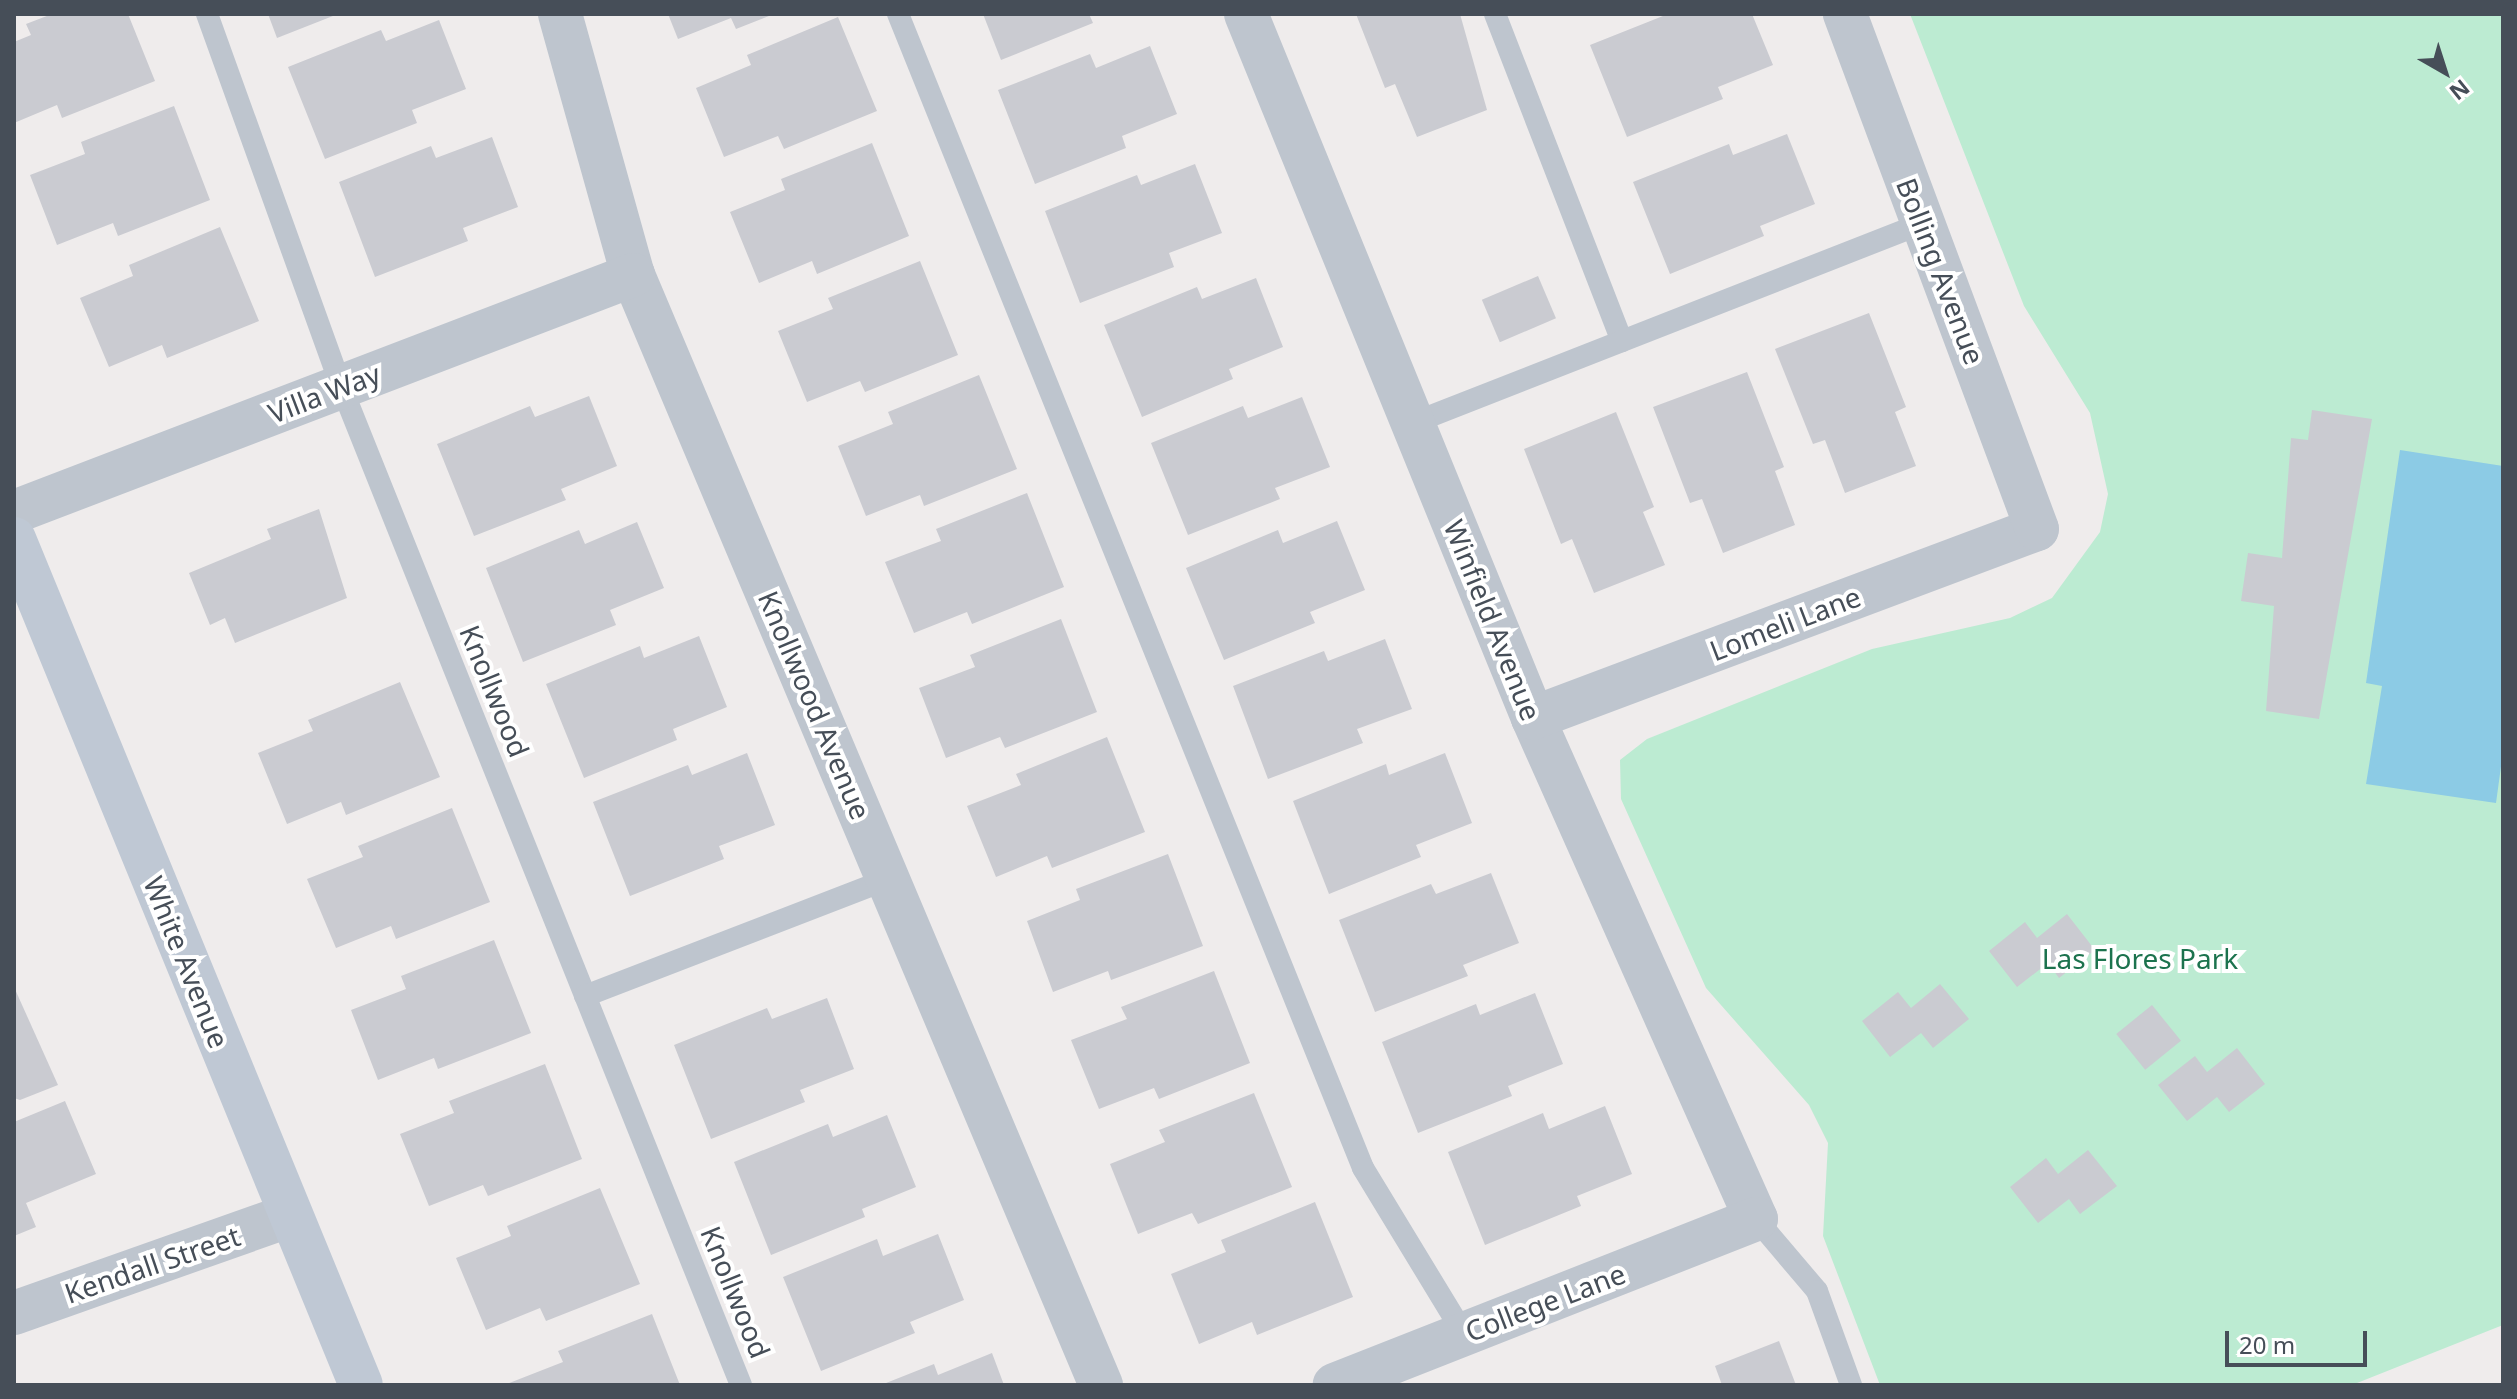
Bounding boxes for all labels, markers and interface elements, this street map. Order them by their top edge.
north arrow [2405,32,2485,112]
text: N [2444,73,2477,108]
street label: Bolling Avenue [1890,173,1992,369]
street label: Villa Way [263,356,385,430]
street label: Winfield Avenue [1437,515,1549,725]
street label: Lomeli Lane [1705,579,1865,667]
street label: Knollwood Avenue [752,586,878,824]
street label: Knollwood [453,620,537,762]
street label: White Avenue [137,871,237,1053]
park label: Las Flores Park [2042,941,2238,975]
street label: Kendall Street [60,1218,244,1310]
street label: Knollwood [694,1221,778,1363]
street label: College Lane [1460,1256,1630,1348]
scale bar [2229,1315,2371,1365]
text: 20 m [2239,1328,2295,1361]

